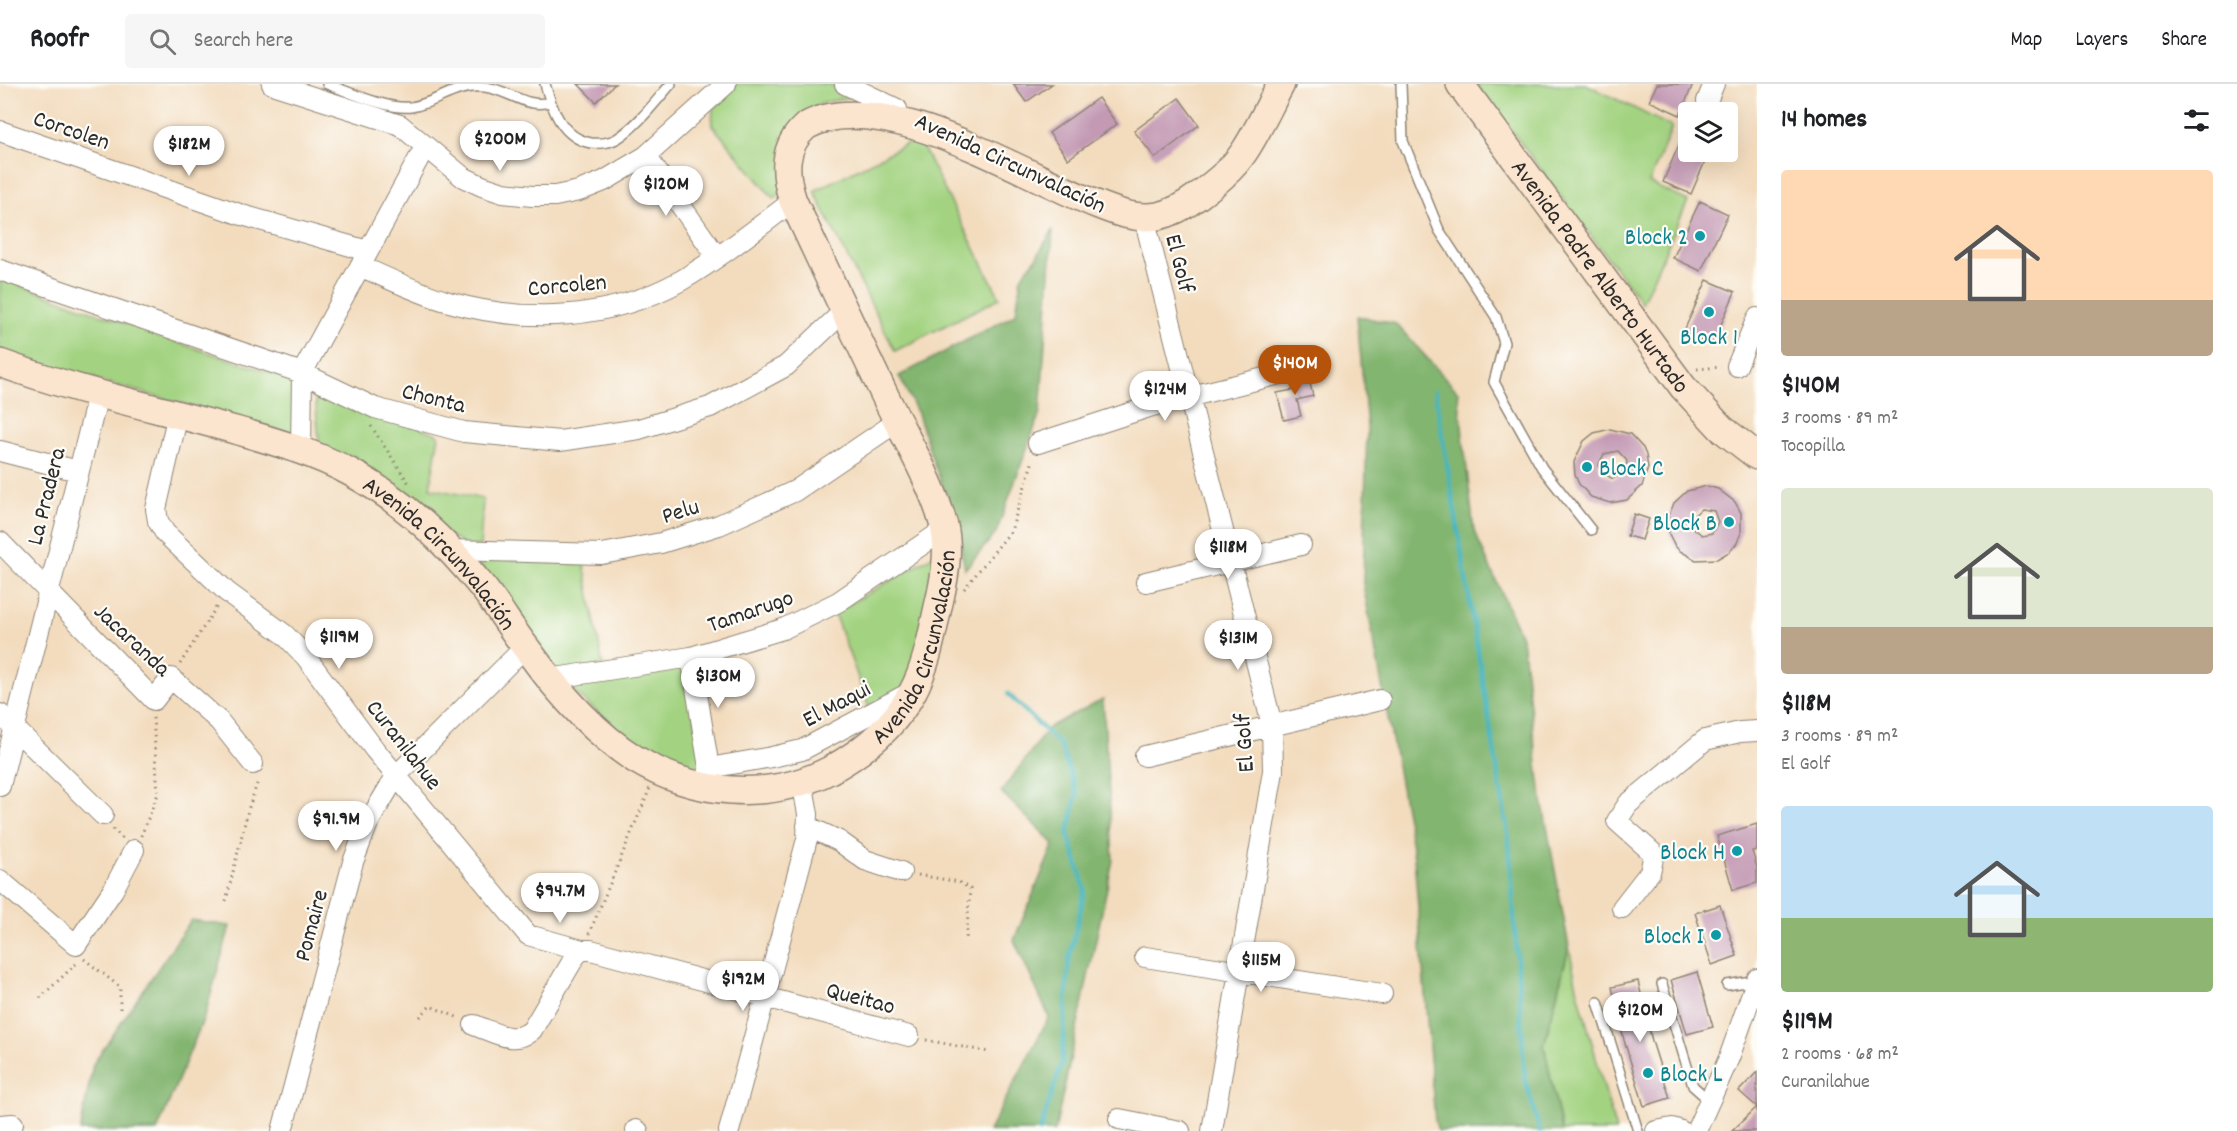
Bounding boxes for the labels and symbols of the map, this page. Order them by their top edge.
street label: Corcolen [28,103,114,161]
street label: Avenida Circunvalación [909,105,1111,224]
pin: $200M [458,121,542,172]
pin: $182M [147,126,231,177]
street label: Avenida Padre Alberto Hurtado [1501,153,1696,402]
pin: $120M [624,166,708,217]
place label: Block 2 [1625,222,1688,256]
marker: Block 2 [1693,229,1707,243]
street label: El Golf [1154,231,1202,297]
street label: Corcolen [526,267,608,307]
marker: Block 1 [1702,305,1716,319]
place label: Block 1 [1680,322,1738,356]
pin: $140M [1253,345,1337,396]
pin: $124M [1123,371,1207,422]
street label: Chonta [398,376,470,424]
street label: La Pradera [19,444,77,549]
place label: Block C [1599,453,1664,487]
marker: Block C [1580,460,1594,474]
street label: Avenida Circunvalación [355,469,523,638]
street label: Pelu [658,491,704,535]
place label: Block B [1653,508,1717,542]
marker: Block B [1722,515,1736,529]
pin: $118M [1186,529,1270,580]
street label: Avenida Circunvalación [865,549,967,754]
street label: Tamarugo [703,582,799,643]
street label: Jacaranda [85,596,178,686]
pin: $119M [297,619,381,670]
pin: $131M [1196,620,1280,671]
pin: $130M [676,658,760,709]
street label: El Maqui [797,674,878,738]
street label: Curanilahue [356,693,449,798]
street label: El Golf [1227,712,1265,773]
pin: $91.9M [287,801,385,852]
place label: Block H [1660,837,1725,871]
marker: Block H [1730,844,1744,858]
pin: $94.7M [511,873,609,924]
street label: Pomaire [287,886,339,966]
place label: Block I [1644,921,1705,955]
marker: Block I [1709,928,1723,942]
pin: $115M [1219,942,1303,993]
pin: $192M [701,961,785,1012]
street label: Queitao [822,974,898,1025]
pin: $120M [1598,992,1682,1043]
place label: Block L [1660,1059,1723,1093]
marker: Block L [1641,1066,1655,1080]

